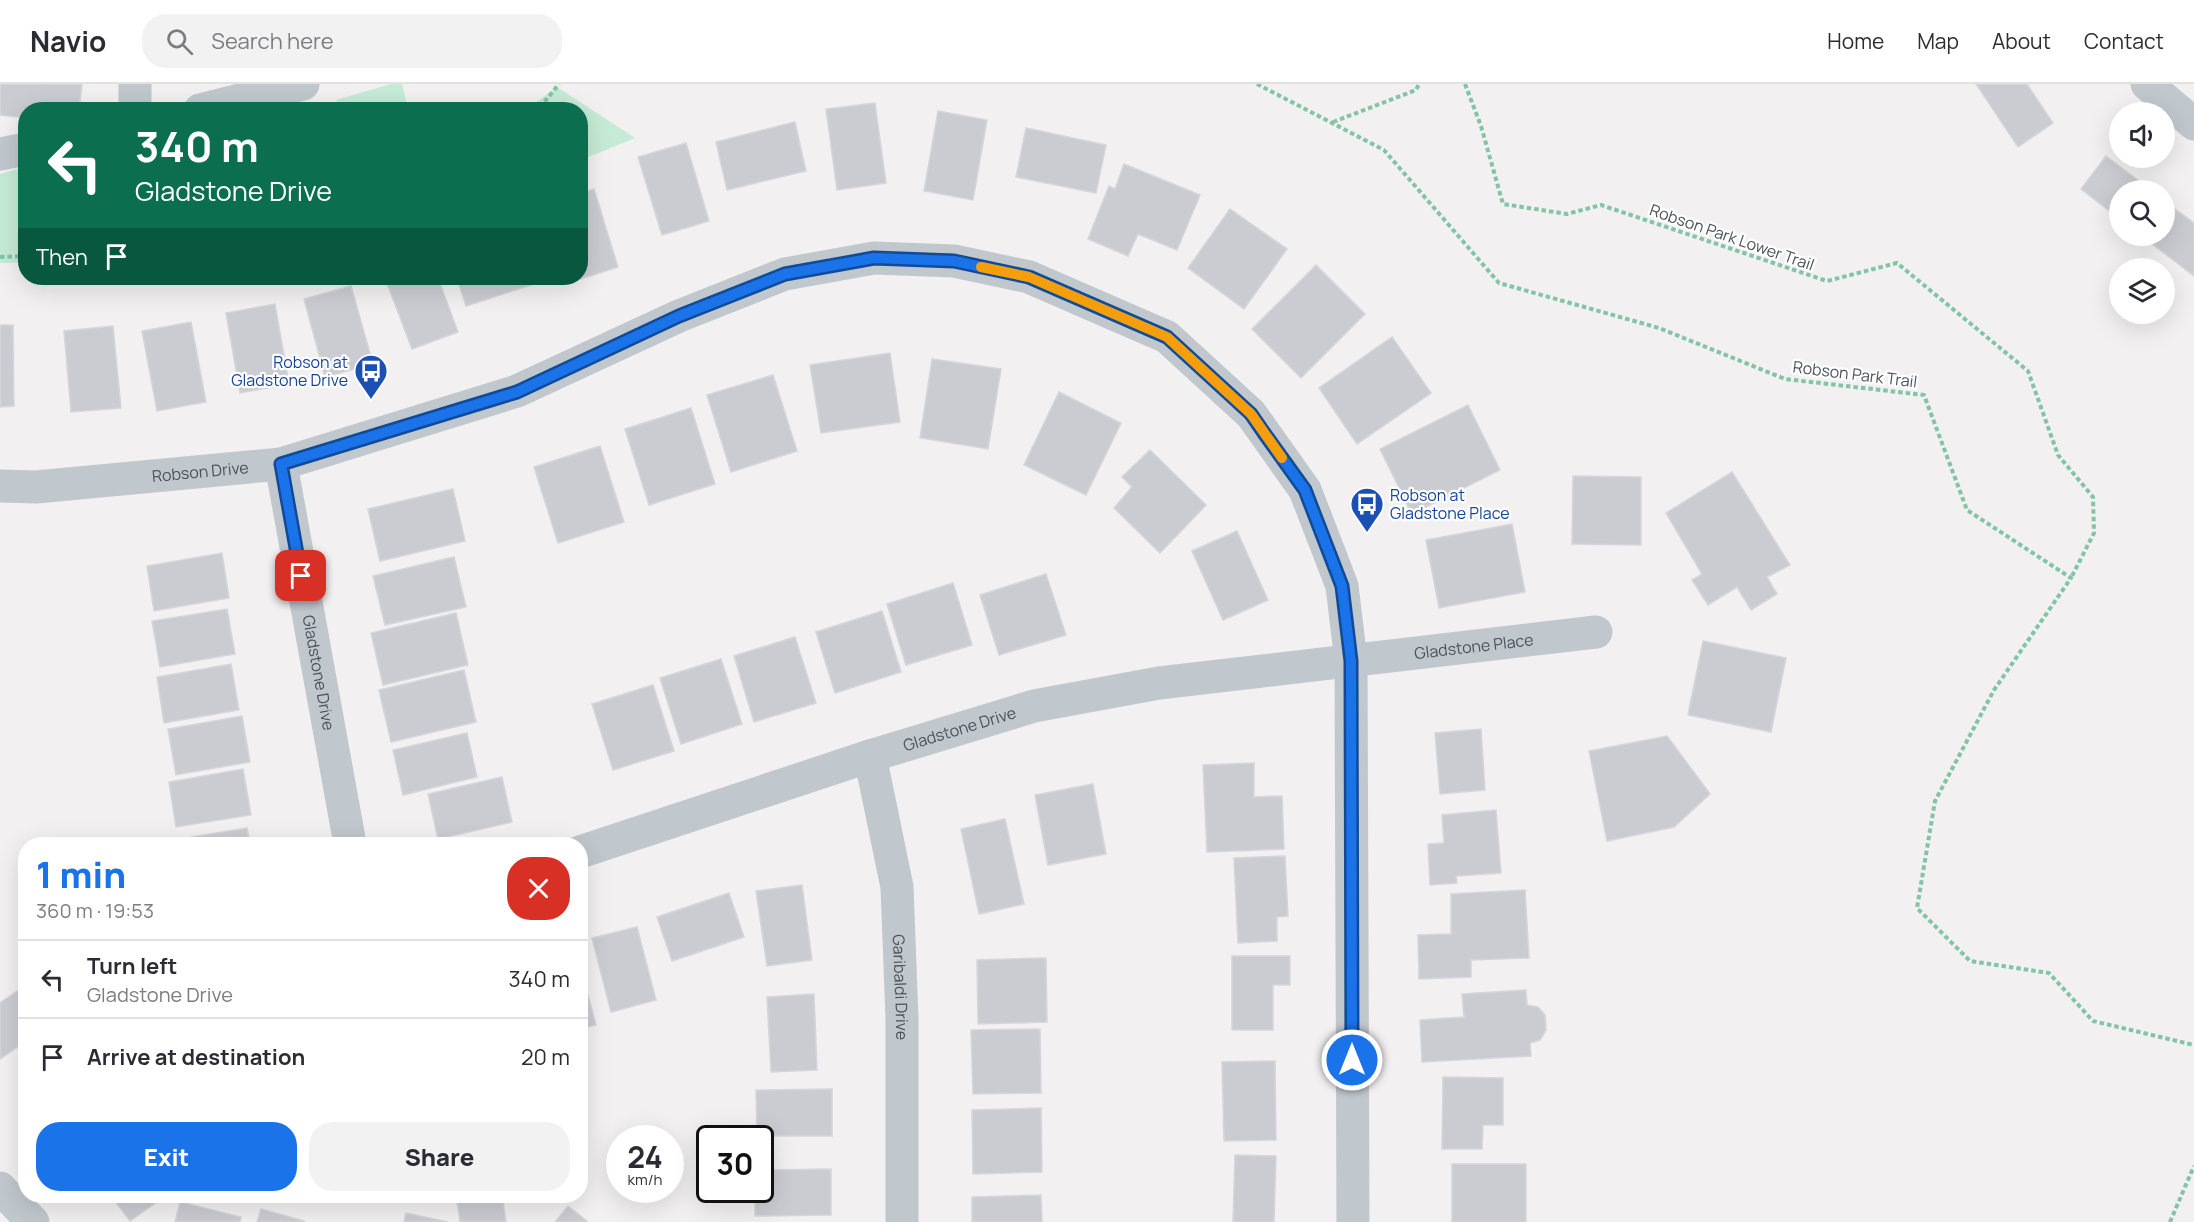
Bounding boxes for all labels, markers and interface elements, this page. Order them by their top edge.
search box [142,14,562,68]
text: Navio [30,22,106,60]
icon: search [163,25,196,58]
text: Search here [211,26,334,56]
text: Home [1827,27,1884,55]
text: Map [1917,27,1959,55]
text: About [1992,27,2051,55]
text: Contact [2084,27,2164,55]
map controls [2109,102,2175,324]
button: sound [2109,102,2175,168]
text: 340 m [135,117,259,175]
icon: left [36,126,114,204]
text: Gladstone Drive [135,172,332,209]
button: search [2109,180,2175,246]
street label: Robson Park Lower Trail [1647,198,1817,276]
icon: arrive [100,240,133,273]
text: Then [36,242,88,272]
button: layers [2109,258,2175,324]
place label: Robson at Gladstone Drive [231,351,348,391]
bus stop icon: Robson at Gladstone Drive [353,353,389,400]
street label: Robson Park Trail [1792,355,1918,393]
street label: Robson Drive [151,456,250,487]
place label: Robson at Gladstone Place [1390,484,1510,524]
bus stop icon: Robson at Gladstone Place [1349,486,1385,533]
pin [275,550,326,601]
icon: arrive [284,559,317,592]
street label: Gladstone Drive [298,613,340,732]
street label: Gladstone Place [1413,628,1535,664]
street label: Gladstone Drive [900,701,1019,756]
text: 1 min [36,850,126,899]
button: close [507,857,570,920]
text: 360 m · 19:53 [36,897,154,924]
street label: Garibaldi Drive [888,934,913,1040]
text: Turn left [87,951,177,981]
icon: left [36,963,69,996]
text: 340 m [508,964,570,994]
text: Gladstone Drive [87,981,233,1008]
position arrow [1320,1028,1384,1092]
icon: arrive [36,1041,69,1074]
text: Arrive at destination [87,1042,305,1072]
text: 20 m [521,1042,570,1072]
button: Exit [36,1122,297,1191]
button: Share [309,1122,570,1191]
speed limit sign: 30 [696,1125,774,1203]
text: 24 [627,1136,663,1177]
text: km/h [628,1169,662,1190]

